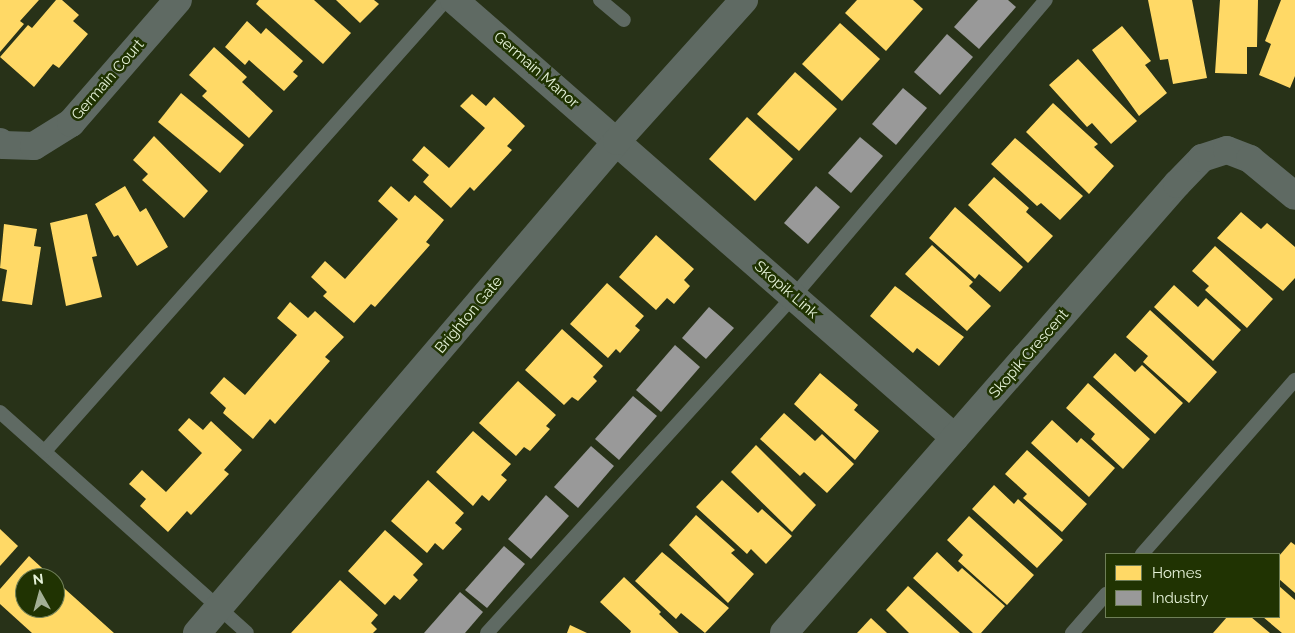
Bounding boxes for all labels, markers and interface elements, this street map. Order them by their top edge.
street label: Germain Manor [490,28,582,112]
street label: Germain Court [68,36,148,124]
street label: Skopik Link [750,257,822,323]
street label: Brighton Gate [431,273,507,357]
street label: Skopik Crescent [986,306,1072,402]
legend [1105,553,1280,618]
text: Homes [1152,564,1202,582]
north arrow [15,568,65,618]
text: N [32,571,45,588]
text: Industry [1152,589,1208,607]

